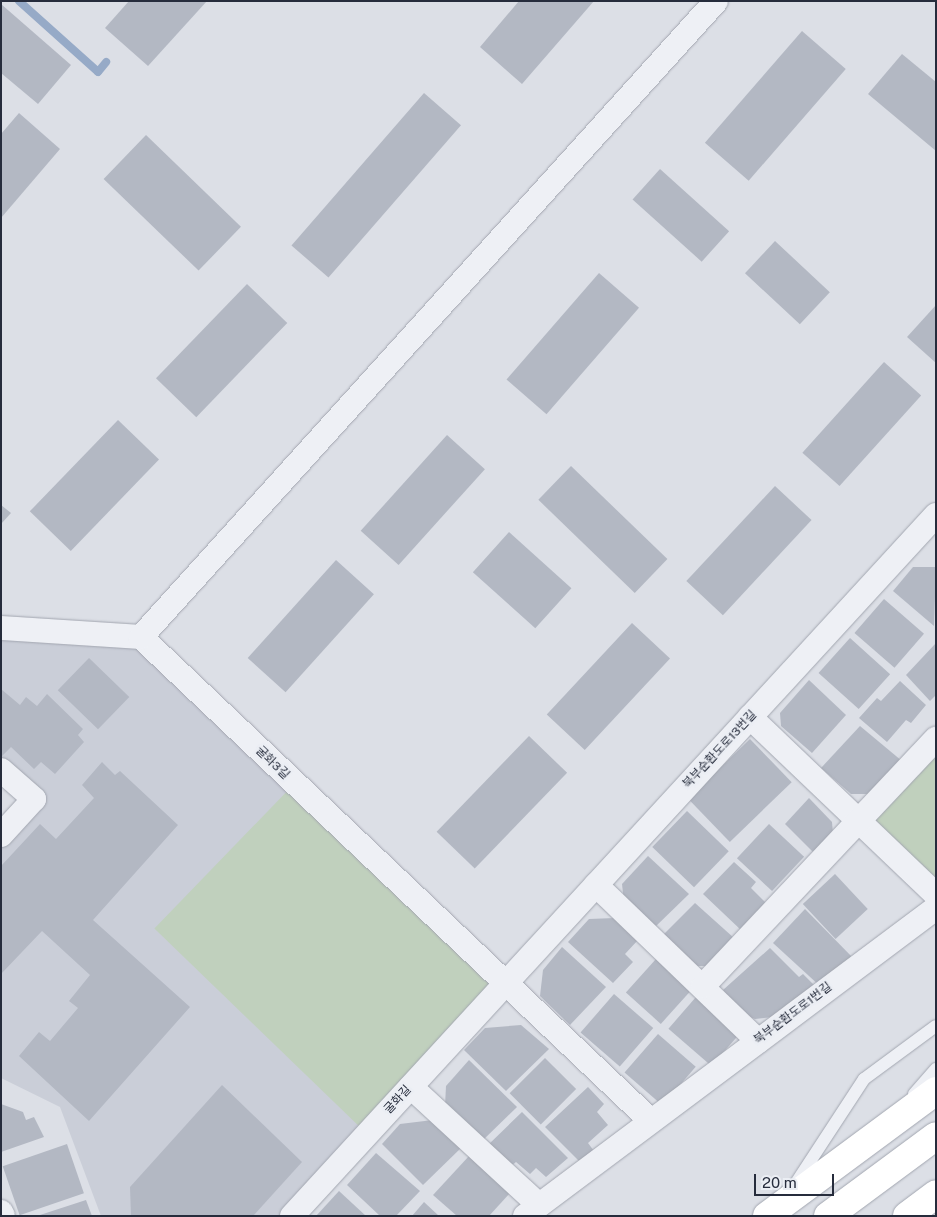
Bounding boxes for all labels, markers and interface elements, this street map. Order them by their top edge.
street label: 북부순환도로13번길 [680,708,760,792]
street label: 굴화3길 [252,744,292,782]
street label: 북부순환도로1번길 [751,980,835,1048]
street label: 굴화길 [381,1083,415,1117]
scale bar [757,1164,837,1196]
text: 20 m [762,1174,797,1191]

